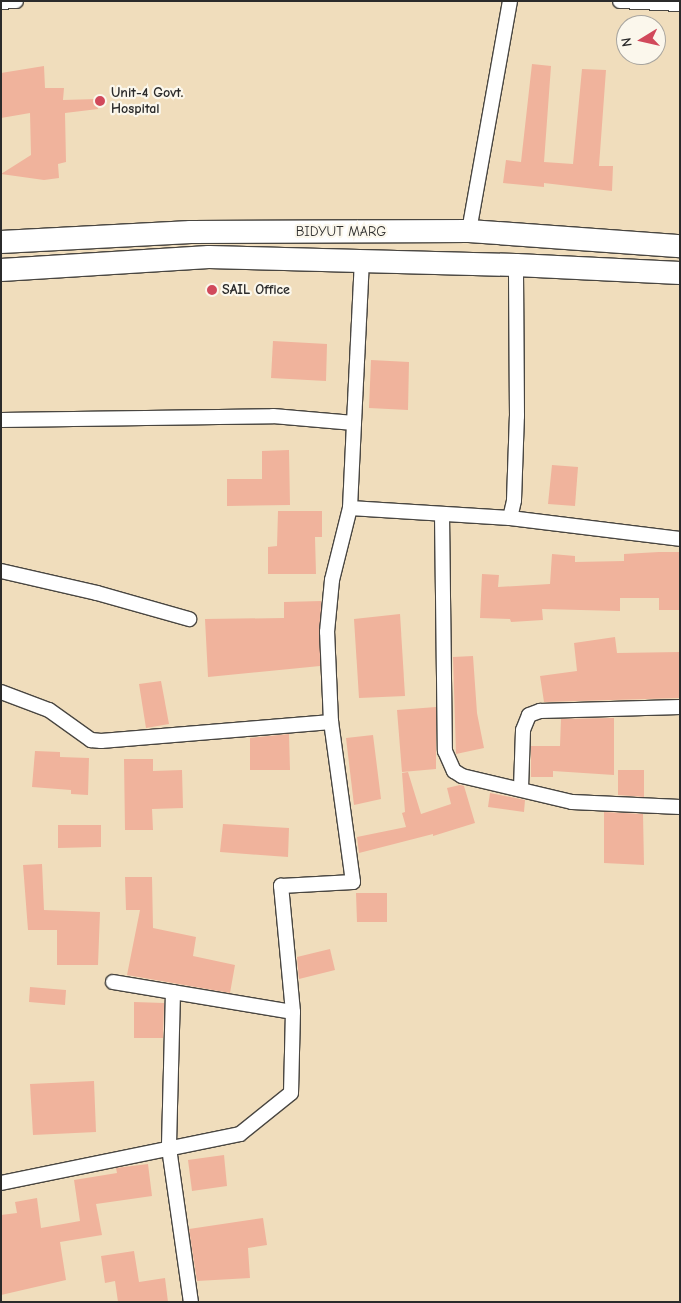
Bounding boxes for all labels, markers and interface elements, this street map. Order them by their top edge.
north arrow [616,15,666,65]
text: N [618,36,636,48]
place label: Unit-4 Govt. Hospital [111,85,183,118]
marker: Unit-4 Govt. Hospital [93,94,107,108]
street label: BIDYUT MARG [296,224,386,240]
place label: SAIL Office [222,282,290,298]
marker: SAIL Office [206,284,218,296]

